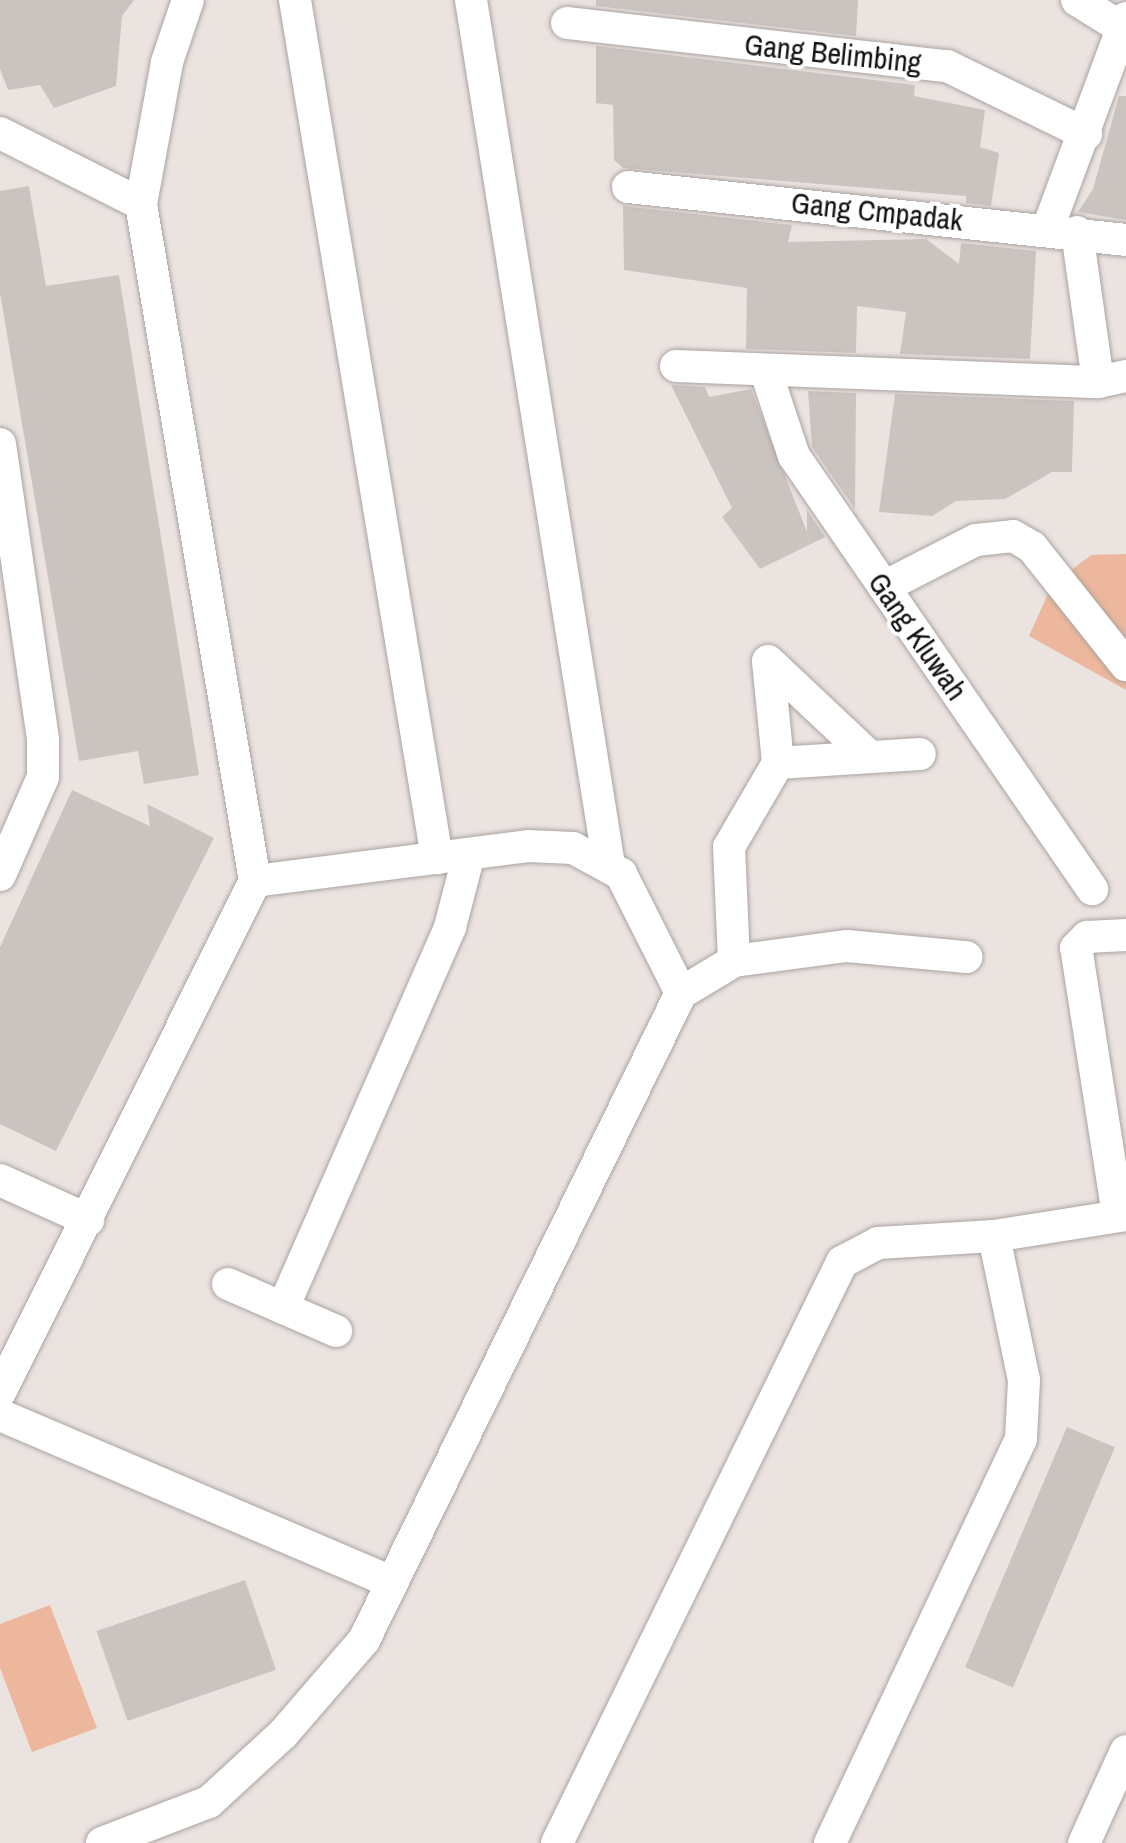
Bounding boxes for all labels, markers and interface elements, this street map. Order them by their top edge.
street label: Gang Belimbing [743,26,923,80]
street label: Gang Cmpadak [789,184,965,238]
street label: Gang Kluwah [861,565,975,707]

